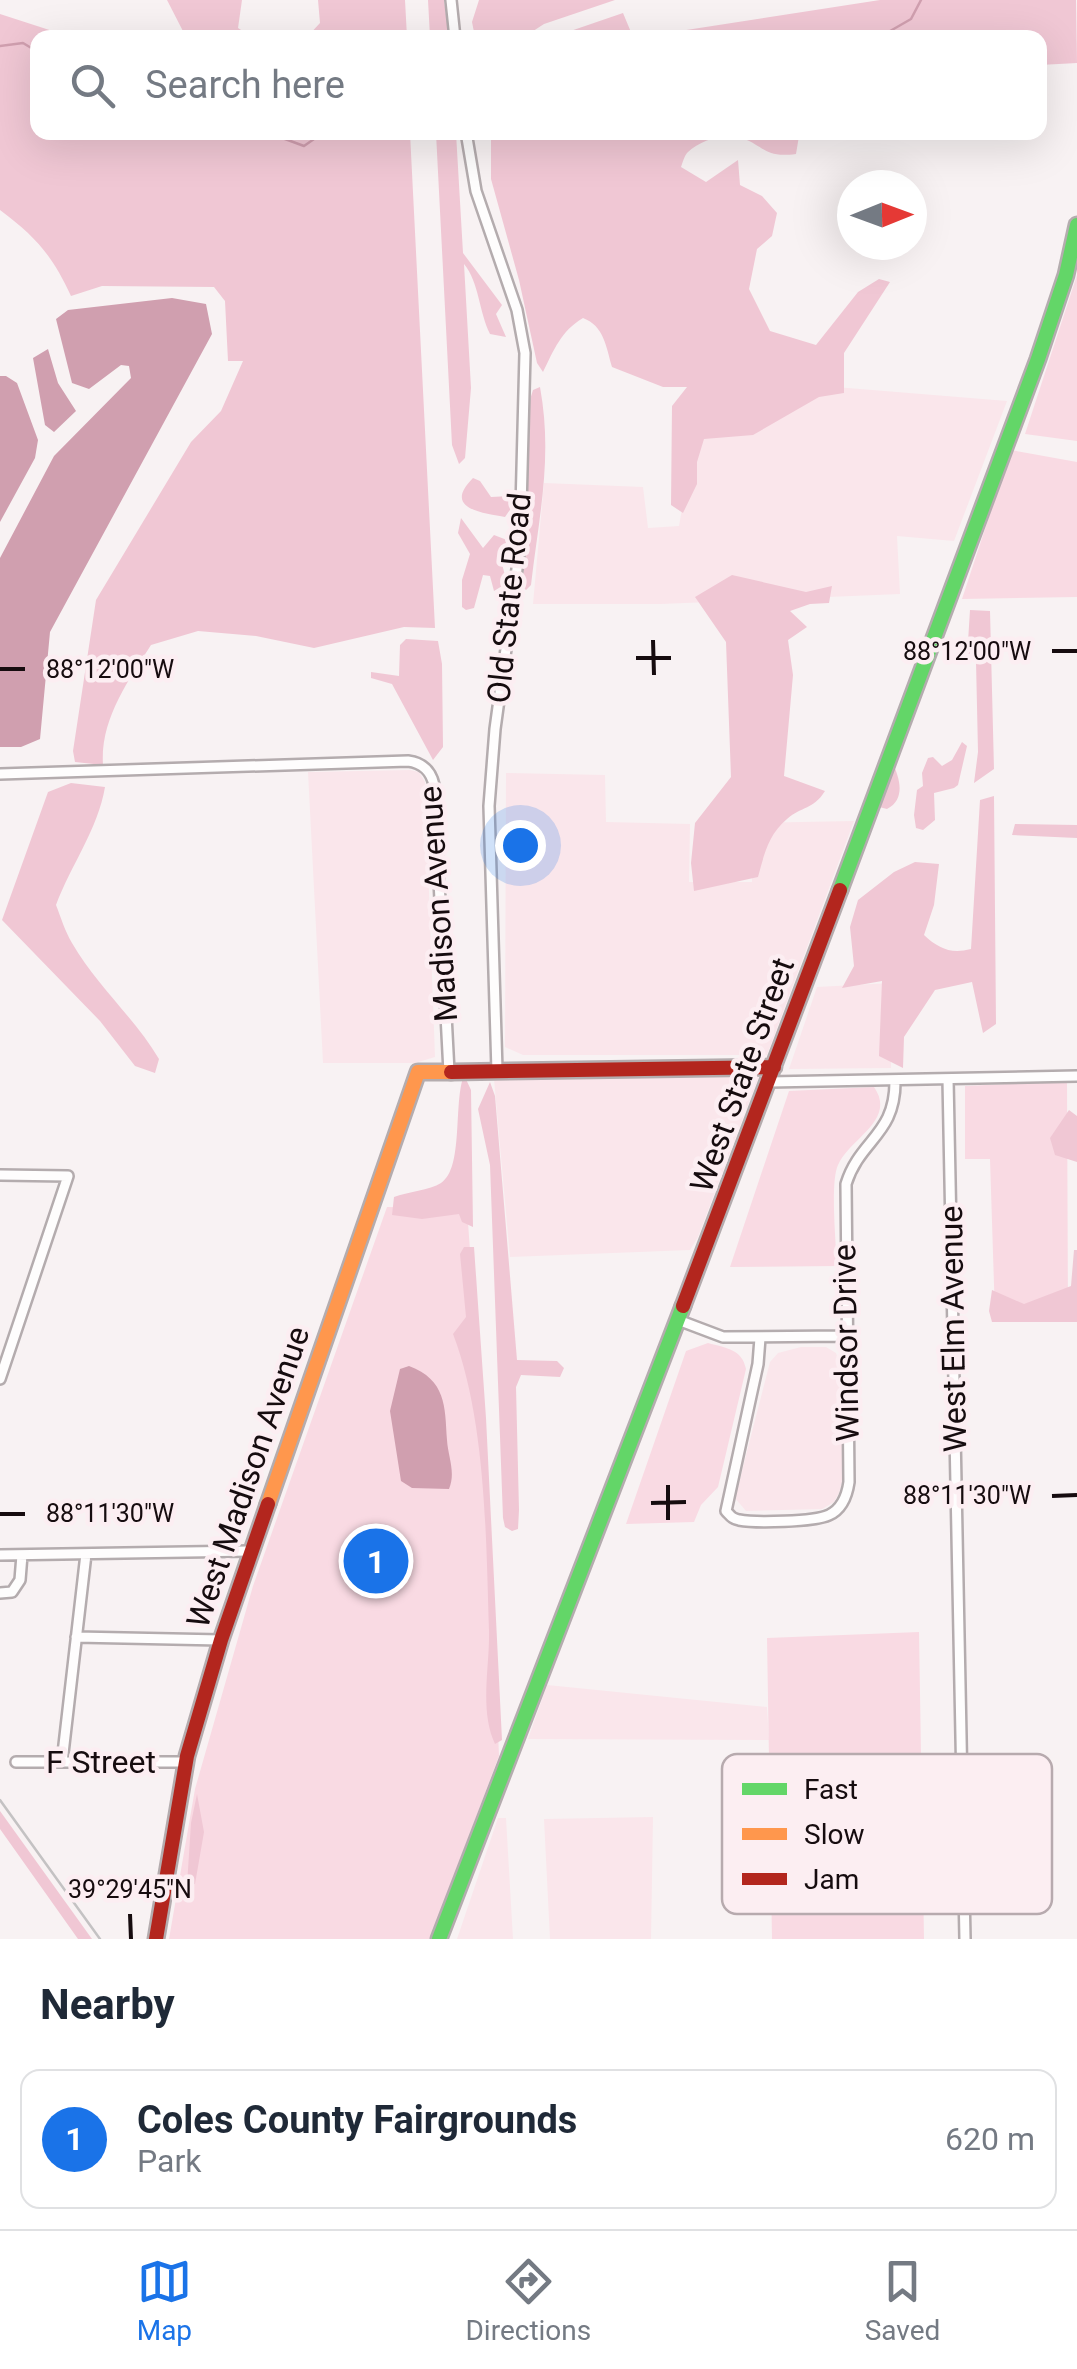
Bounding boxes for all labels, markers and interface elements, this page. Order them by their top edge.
search box [30,30,1047,140]
icon: search [65,58,120,113]
text: Search here [145,63,345,107]
north arrow [837,170,927,260]
street label: Old State Road [479,491,539,705]
text: 88°12'00"W [903,637,1031,666]
text: 88°12'00"W [46,655,174,684]
street label: Madison Avenue [411,785,465,1023]
your location [495,820,546,871]
street label: West State Street [682,953,802,1197]
street label: West Elm Avenue [932,1205,974,1453]
street label: Windsor Drive [825,1244,867,1442]
street label: West Madison Avenue [179,1321,317,1633]
text: 88°11'30"W [903,1481,1031,1510]
text: 88°11'30"W [46,1499,174,1528]
pin: 1 [344,1524,408,1598]
street label: F Street [46,1743,156,1781]
legend [722,1754,1052,1914]
text: Fast [804,1773,858,1806]
text: Slow [804,1818,864,1851]
text: Jam [804,1863,859,1896]
text: 39°29'45"N [68,1875,192,1904]
text: Nearby [40,1980,175,2029]
text: Coles County Fairgrounds [137,2098,577,2142]
text: 1 [65,2120,84,2158]
text: 620 m [945,2120,1035,2158]
text: Park [137,2142,201,2180]
tab: Map [137,2254,192,2347]
tab: Directions [465,2254,591,2347]
tab: Saved [865,2254,940,2347]

